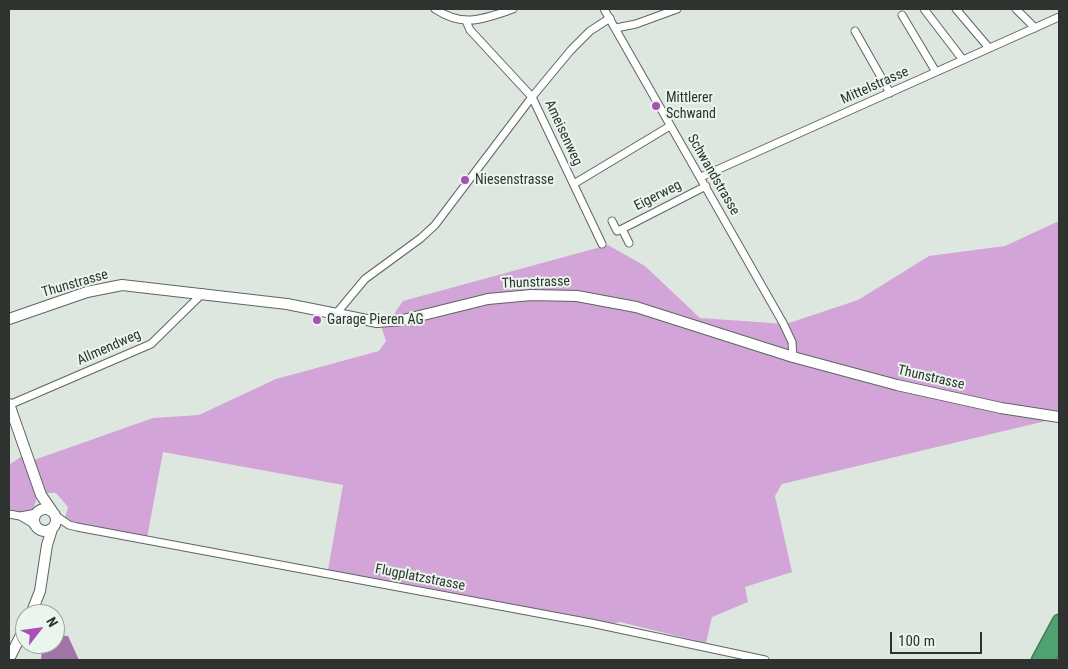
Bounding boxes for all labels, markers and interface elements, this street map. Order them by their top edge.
street label: Mittelstrasse [839,64,911,108]
place label: Mittlerer Schwand [666,90,716,122]
street label: Ameisenweg [540,97,586,169]
marker: Mittlerer Schwand [650,100,662,112]
street label: Schwandstrasse [683,132,743,218]
place label: Niesenstrasse [475,172,554,188]
marker: Niesenstrasse [459,174,471,186]
street label: Eigerweg [632,177,684,215]
street label: Thunstrasse [40,267,110,301]
street label: Thunstrasse [502,273,570,293]
place label: Garage Pieren AG [327,312,424,328]
marker: Garage Pieren AG [311,314,323,326]
street label: Allmendweg [75,327,143,369]
street label: Thunstrasse [896,362,966,394]
street label: Flugplatzstrasse [374,561,466,595]
north arrow [15,604,65,654]
text: N [43,614,61,630]
scale bar [893,622,986,654]
text: 100 m [898,632,935,650]

